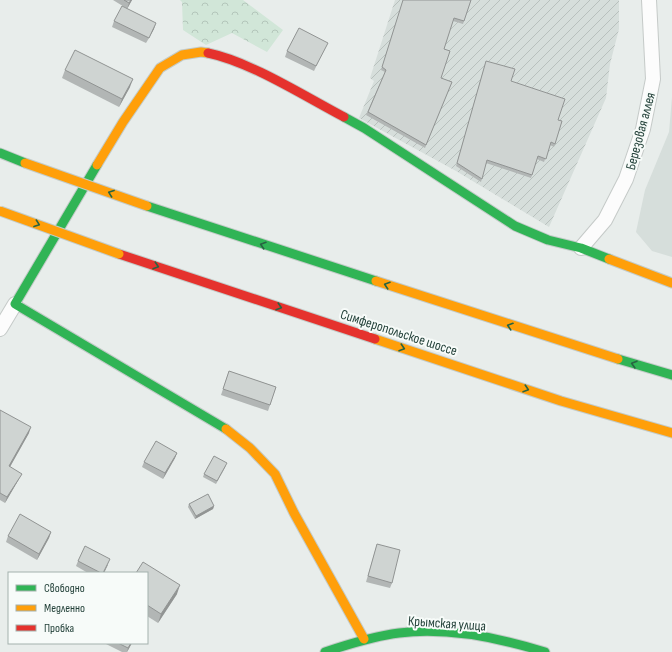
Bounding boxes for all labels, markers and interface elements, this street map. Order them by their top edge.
street label: Березовая аллея [622,90,659,172]
one-way arrow [107,190,114,198]
one-way arrow [33,220,40,228]
one-way arrow [260,241,267,249]
one-way arrow [152,261,159,270]
one-way arrow [383,281,390,290]
one-way arrow [275,302,282,311]
street label: Симферопольское шоссе [338,306,459,359]
one-way arrow [507,322,514,331]
one-way arrow [399,343,406,352]
one-way arrow [631,360,638,369]
one-way arrow [522,384,529,393]
legend [8,572,148,644]
text: Свободно [44,581,85,596]
text: Медленно [44,601,85,616]
street label: Крымская улица [407,612,487,635]
text: Пробка [44,621,75,636]

